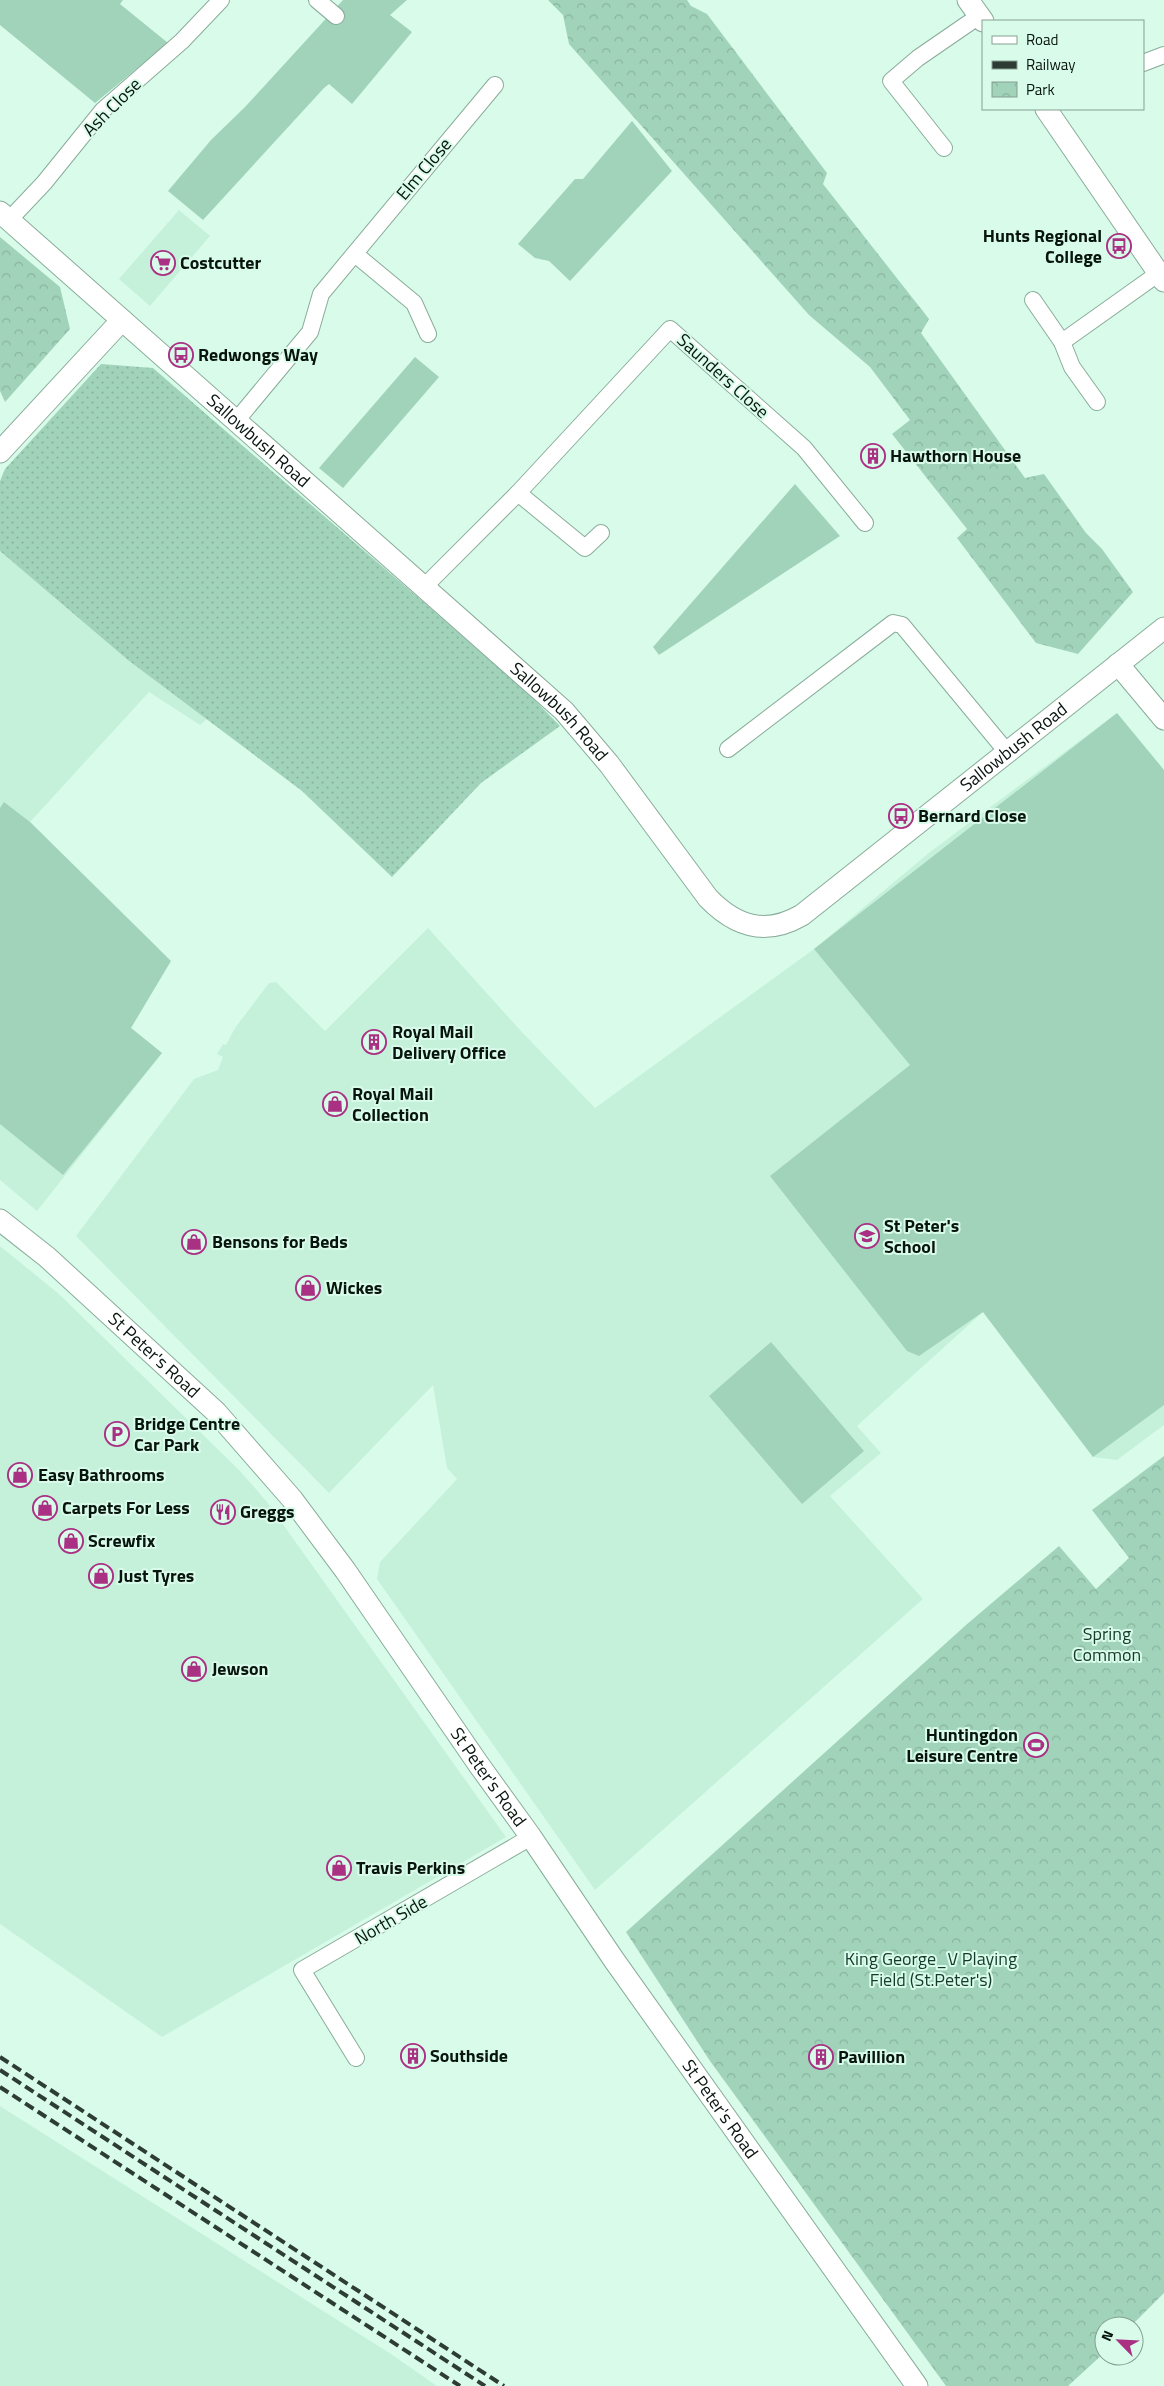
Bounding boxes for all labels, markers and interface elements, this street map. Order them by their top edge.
legend [982,20,1144,110]
text: Road [1026,28,1058,51]
text: Railway [1026,53,1076,76]
street label: Ash Close [76,71,147,142]
text: Park [1026,78,1055,101]
street label: Elm Close [389,132,458,206]
place label: Hunts Regional College [983,222,1102,270]
bus stop icon: Hunts Regional College [1106,233,1132,259]
place label: Costcutter [180,249,262,276]
supermarket icon: Costcutter [150,250,176,276]
street label: Saunders Close [671,327,776,425]
place label: Redwongs Way [198,341,318,368]
bus stop icon: Redwongs Way [168,342,194,368]
street label: Sallowbush Road [201,387,316,494]
place label: Hawthorn House [890,442,1021,469]
building icon: Hawthorn House [860,443,886,469]
street label: Sallowbush Road [504,655,615,767]
street label: Sallowbush Road [954,696,1073,798]
place label: Bernard Close [918,802,1026,829]
bus stop icon: Bernard Close [888,803,914,829]
place label: Royal Mail Delivery Office [392,1018,506,1066]
building icon: Royal Mail Delivery Office [361,1029,387,1055]
place label: Royal Mail Collection [352,1080,433,1128]
shop icon: Royal Mail Collection [322,1091,348,1117]
place label: St Peter's School [884,1212,959,1260]
school or university icon: St Peter's School [854,1223,880,1249]
place label: Bensons for Beds [212,1228,348,1255]
shop icon: Bensons for Beds [181,1229,207,1255]
place label: Wickes [326,1274,382,1301]
shop icon: Wickes [295,1275,321,1301]
street label: St Peter's Road [102,1306,206,1404]
place label: Bridge Centre Car Park [134,1410,240,1458]
parking icon: Bridge Centre Car Park [104,1421,130,1447]
place label: Easy Bathrooms [38,1461,165,1488]
shop icon: Easy Bathrooms [7,1462,33,1488]
place label: Carpets For Less [62,1494,190,1521]
shop icon: Carpets For Less [32,1495,58,1521]
place label: Greggs [240,1498,295,1525]
restaurant icon: Greggs [210,1499,236,1525]
place label: Screwfix [88,1527,156,1554]
shop icon: Screwfix [58,1528,84,1554]
place label: Just Tyres [118,1562,194,1589]
shop icon: Just Tyres [88,1563,114,1589]
park label: Spring Common [1073,1620,1141,1668]
place label: Jewson [212,1655,268,1682]
shop icon: Jewson [181,1656,207,1682]
place label: Huntingdon Leisure Centre [906,1721,1018,1769]
street label: St Peter's Road [444,1722,533,1832]
sports icon: Huntingdon Leisure Centre [1023,1732,1049,1758]
place label: Travis Perkins [356,1854,465,1881]
shop icon: Travis Perkins [326,1855,352,1881]
street label: North Side [349,1888,432,1951]
park label: King George_V Playing Field (St.Peter's) [845,1945,1017,1993]
place label: Southside [430,2042,508,2069]
building icon: Southside [400,2043,426,2069]
place label: Pavillion [838,2043,905,2070]
building icon: Pavillion [808,2044,834,2070]
street label: St Peter's Road [676,2054,765,2164]
north arrow [1094,2316,1144,2366]
text: N [1095,2327,1118,2344]

